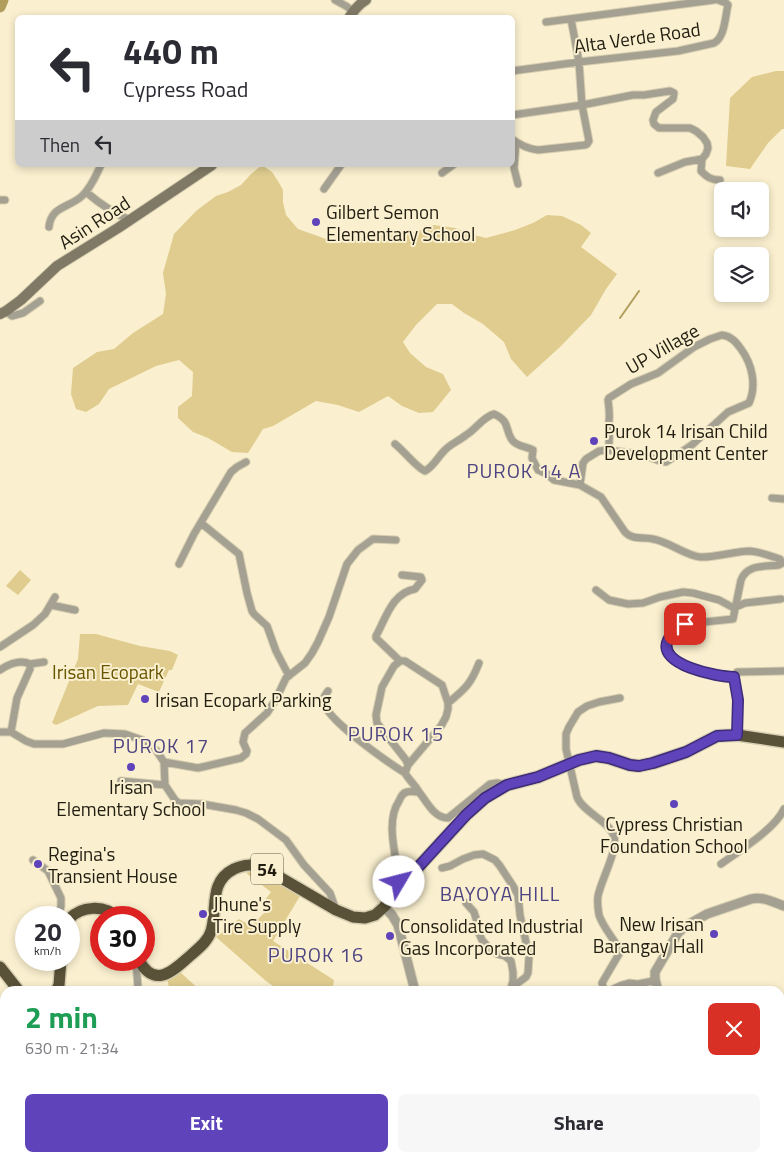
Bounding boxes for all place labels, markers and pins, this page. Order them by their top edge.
place label: Gilbert Semon Elementary School [326,197,475,248]
marker: Gilbert Semon Elementary School [310,216,322,228]
place label: Purok 14 Irisan Child Development Center [604,416,768,467]
marker: Purok 14 Irisan Child Development Center [588,435,600,447]
pin [664,603,706,645]
place label: Irisan Ecopark Parking [155,685,332,714]
marker: Irisan Ecopark Parking [139,693,151,705]
marker: Irisan Elementary School [125,761,137,773]
place label: Irisan Elementary School [56,772,206,823]
marker: Cypress Christian Foundation School [668,798,680,810]
place label: Cypress Christian Foundation School [600,809,748,860]
place label: Regina's Transient House [48,839,178,890]
marker: Regina's Transient House [32,858,44,870]
place label: Jhune's Tire Supply [213,889,301,940]
marker: Jhune's Tire Supply [197,908,209,920]
place label: New Irisan Barangay Hall [593,909,704,960]
place label: Consolidated Industrial Gas Incorporated [400,911,583,962]
marker: New Irisan Barangay Hall [708,928,720,940]
marker: Consolidated Industrial Gas Incorporated [384,930,396,942]

